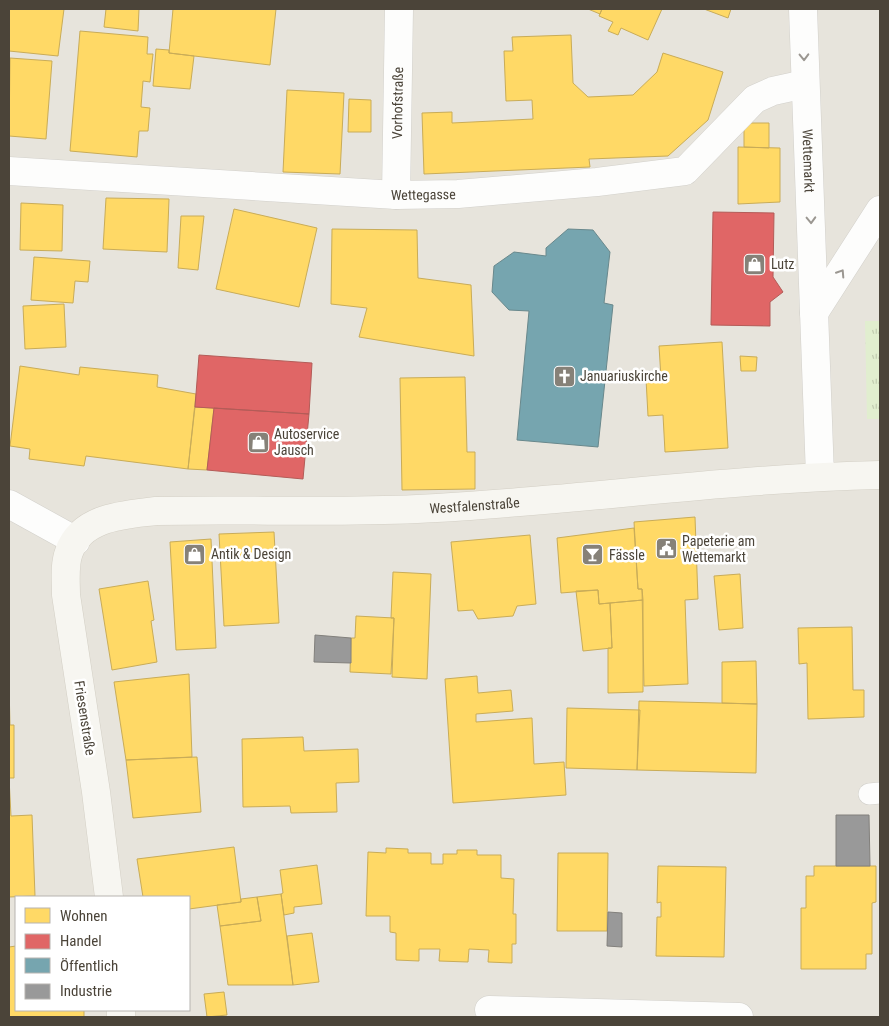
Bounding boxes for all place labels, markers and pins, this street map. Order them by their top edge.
shop icon: Lutz [743,252,767,276]
place label: Lutz [771,256,794,272]
church icon: Januariuskirche [552,364,576,388]
place label: Januariuskirche [580,368,668,384]
place label: Autoservice Jausch [274,426,340,458]
shop icon: Autoservice Jausch [246,430,270,454]
place label: Papeterie am Wettemarkt [682,533,755,565]
public building icon: Papeterie am Wettemarkt [654,537,678,561]
shop icon: Antik & Design [183,542,207,566]
bar icon: Fässle [581,543,605,567]
place label: Antik & Design [211,546,291,562]
place label: Fässle [609,547,645,563]

